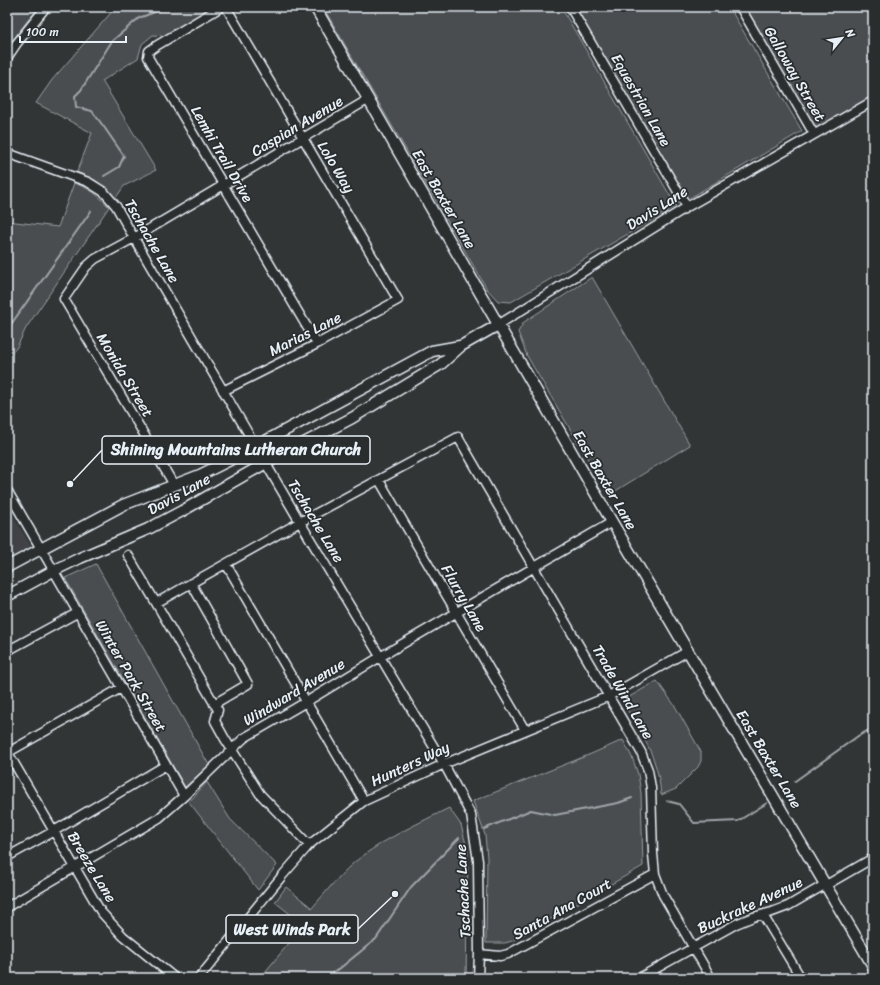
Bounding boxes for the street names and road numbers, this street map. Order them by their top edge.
street label: Galloway Street [757,21,833,127]
street label: Equestrian Lane [604,48,678,152]
street label: Caspian Avenue [246,88,348,164]
street label: Lemhi Trail Drive [184,100,260,208]
street label: Lolo Way [310,136,362,198]
street label: East Baxter Lane [405,144,483,254]
street label: Davis Lane [621,179,693,237]
street label: Tschache Lane [117,194,187,288]
street label: Marias Lane [264,304,346,363]
street label: Monida Street [89,328,161,423]
street label: East Baxter Lane [566,425,644,535]
street label: Davis Lane [143,466,216,522]
street label: Tschache Lane [281,474,352,568]
street label: Flurry Lane [434,559,494,637]
street label: Winter Park Street [88,615,174,738]
street label: Trade Wind Lane [585,639,661,745]
street label: Windward Avenue [238,651,350,733]
street label: East Baxter Lane [729,704,809,814]
street label: Hunters Way [366,734,454,794]
street label: Breeze Lane [60,826,124,908]
street label: Tschache Lane [448,843,478,939]
street label: Buckrake Avenue [693,869,807,941]
street label: Santa Ana Court [508,871,617,947]

